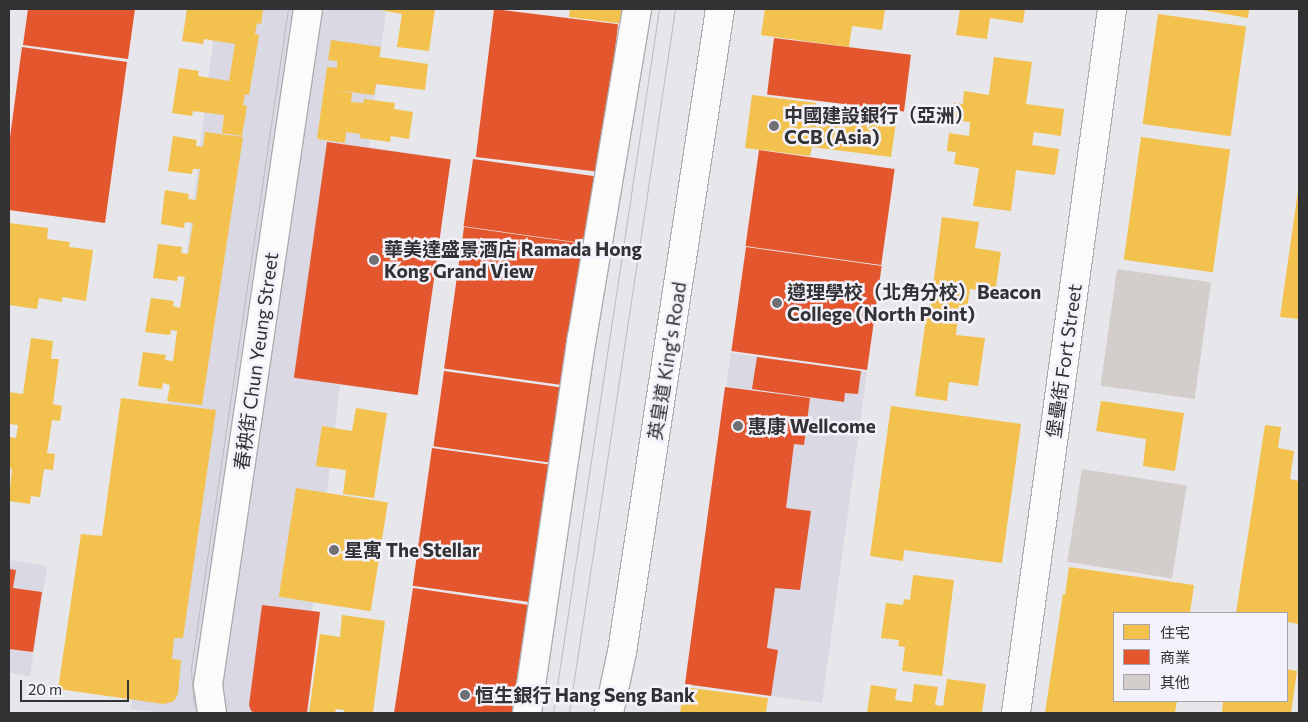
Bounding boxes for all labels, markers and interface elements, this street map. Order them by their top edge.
place label: 中國建設銀行（亞洲） CCB (Asia) [784,104,974,148]
marker: 中國建設銀行（亞洲） CCB (Asia) [768,120,780,132]
place label: 華美達盛景酒店 Ramada Hong Kong Grand View [384,238,642,282]
street label: 春秧街 Chun Yeung Street [229,251,283,471]
marker: 華美達盛景酒店 Ramada Hong Kong Grand View [368,254,380,266]
street label: 英皇道 King's Road [643,280,691,442]
place label: 遵理學校（北角分校）Beacon College (North Point) [787,281,1041,325]
street label: 堡壘街 Fort Street [1042,283,1086,439]
marker: 遵理學校（北角分校）Beacon College (North Point) [771,297,783,309]
place label: 惠康 Wellcome [748,415,876,437]
marker: 惠康 Wellcome [732,420,744,432]
place label: 星寓 The Stellar [344,539,480,561]
marker: 星寓 The Stellar [328,544,340,556]
legend [1113,612,1288,702]
text: 住宅 [1160,623,1190,641]
text: 商業 [1160,648,1190,666]
scale bar [22,670,131,702]
text: 其他 [1160,673,1190,691]
text: 20 m [28,680,62,698]
place label: 恒生銀行 Hang Seng Bank [475,684,695,706]
marker: 恒生銀行 Hang Seng Bank [459,689,471,701]

